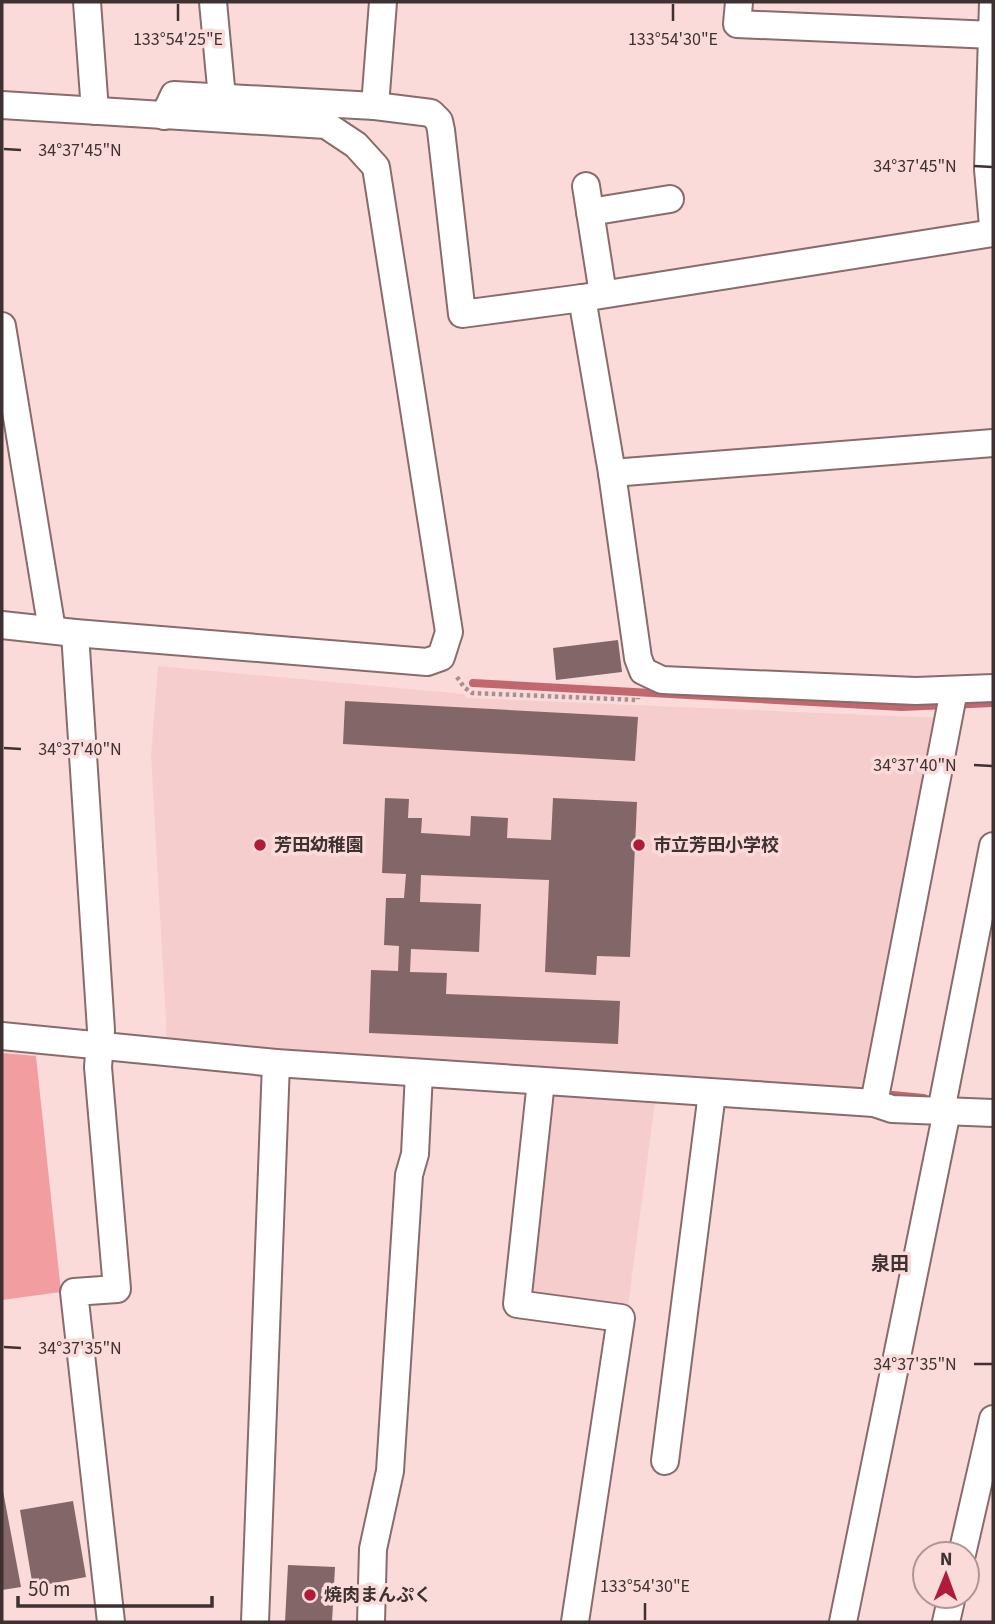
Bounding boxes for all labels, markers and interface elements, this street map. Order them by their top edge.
text: 133°54'25"E [133,27,223,52]
text: 133°54'30"E [628,27,718,52]
text: 34°37'45"N [38,138,122,163]
text: 34°37'45"N [873,154,957,179]
text: 34°37'40"N [38,737,122,762]
text: 34°37'40"N [873,753,957,778]
place label: 芳田幼稚園 [274,833,364,858]
place label: 市立芳田小学校 [653,833,779,858]
marker: 芳田幼稚園 [252,837,268,853]
marker: 市立芳田小学校 [631,837,647,853]
district label: 泉田 [871,1251,909,1278]
text: 34°37'35"N [38,1336,122,1361]
text: 34°37'35"N [873,1352,957,1377]
north arrow [911,1540,981,1610]
text: N [940,1546,953,1573]
scale bar [18,1564,212,1608]
text: 50 m [28,1574,70,1604]
text: 133°54'30"E [600,1574,690,1599]
place label: 焼肉まんぷく [324,1583,432,1608]
marker: 焼肉まんぷく [302,1587,318,1603]

